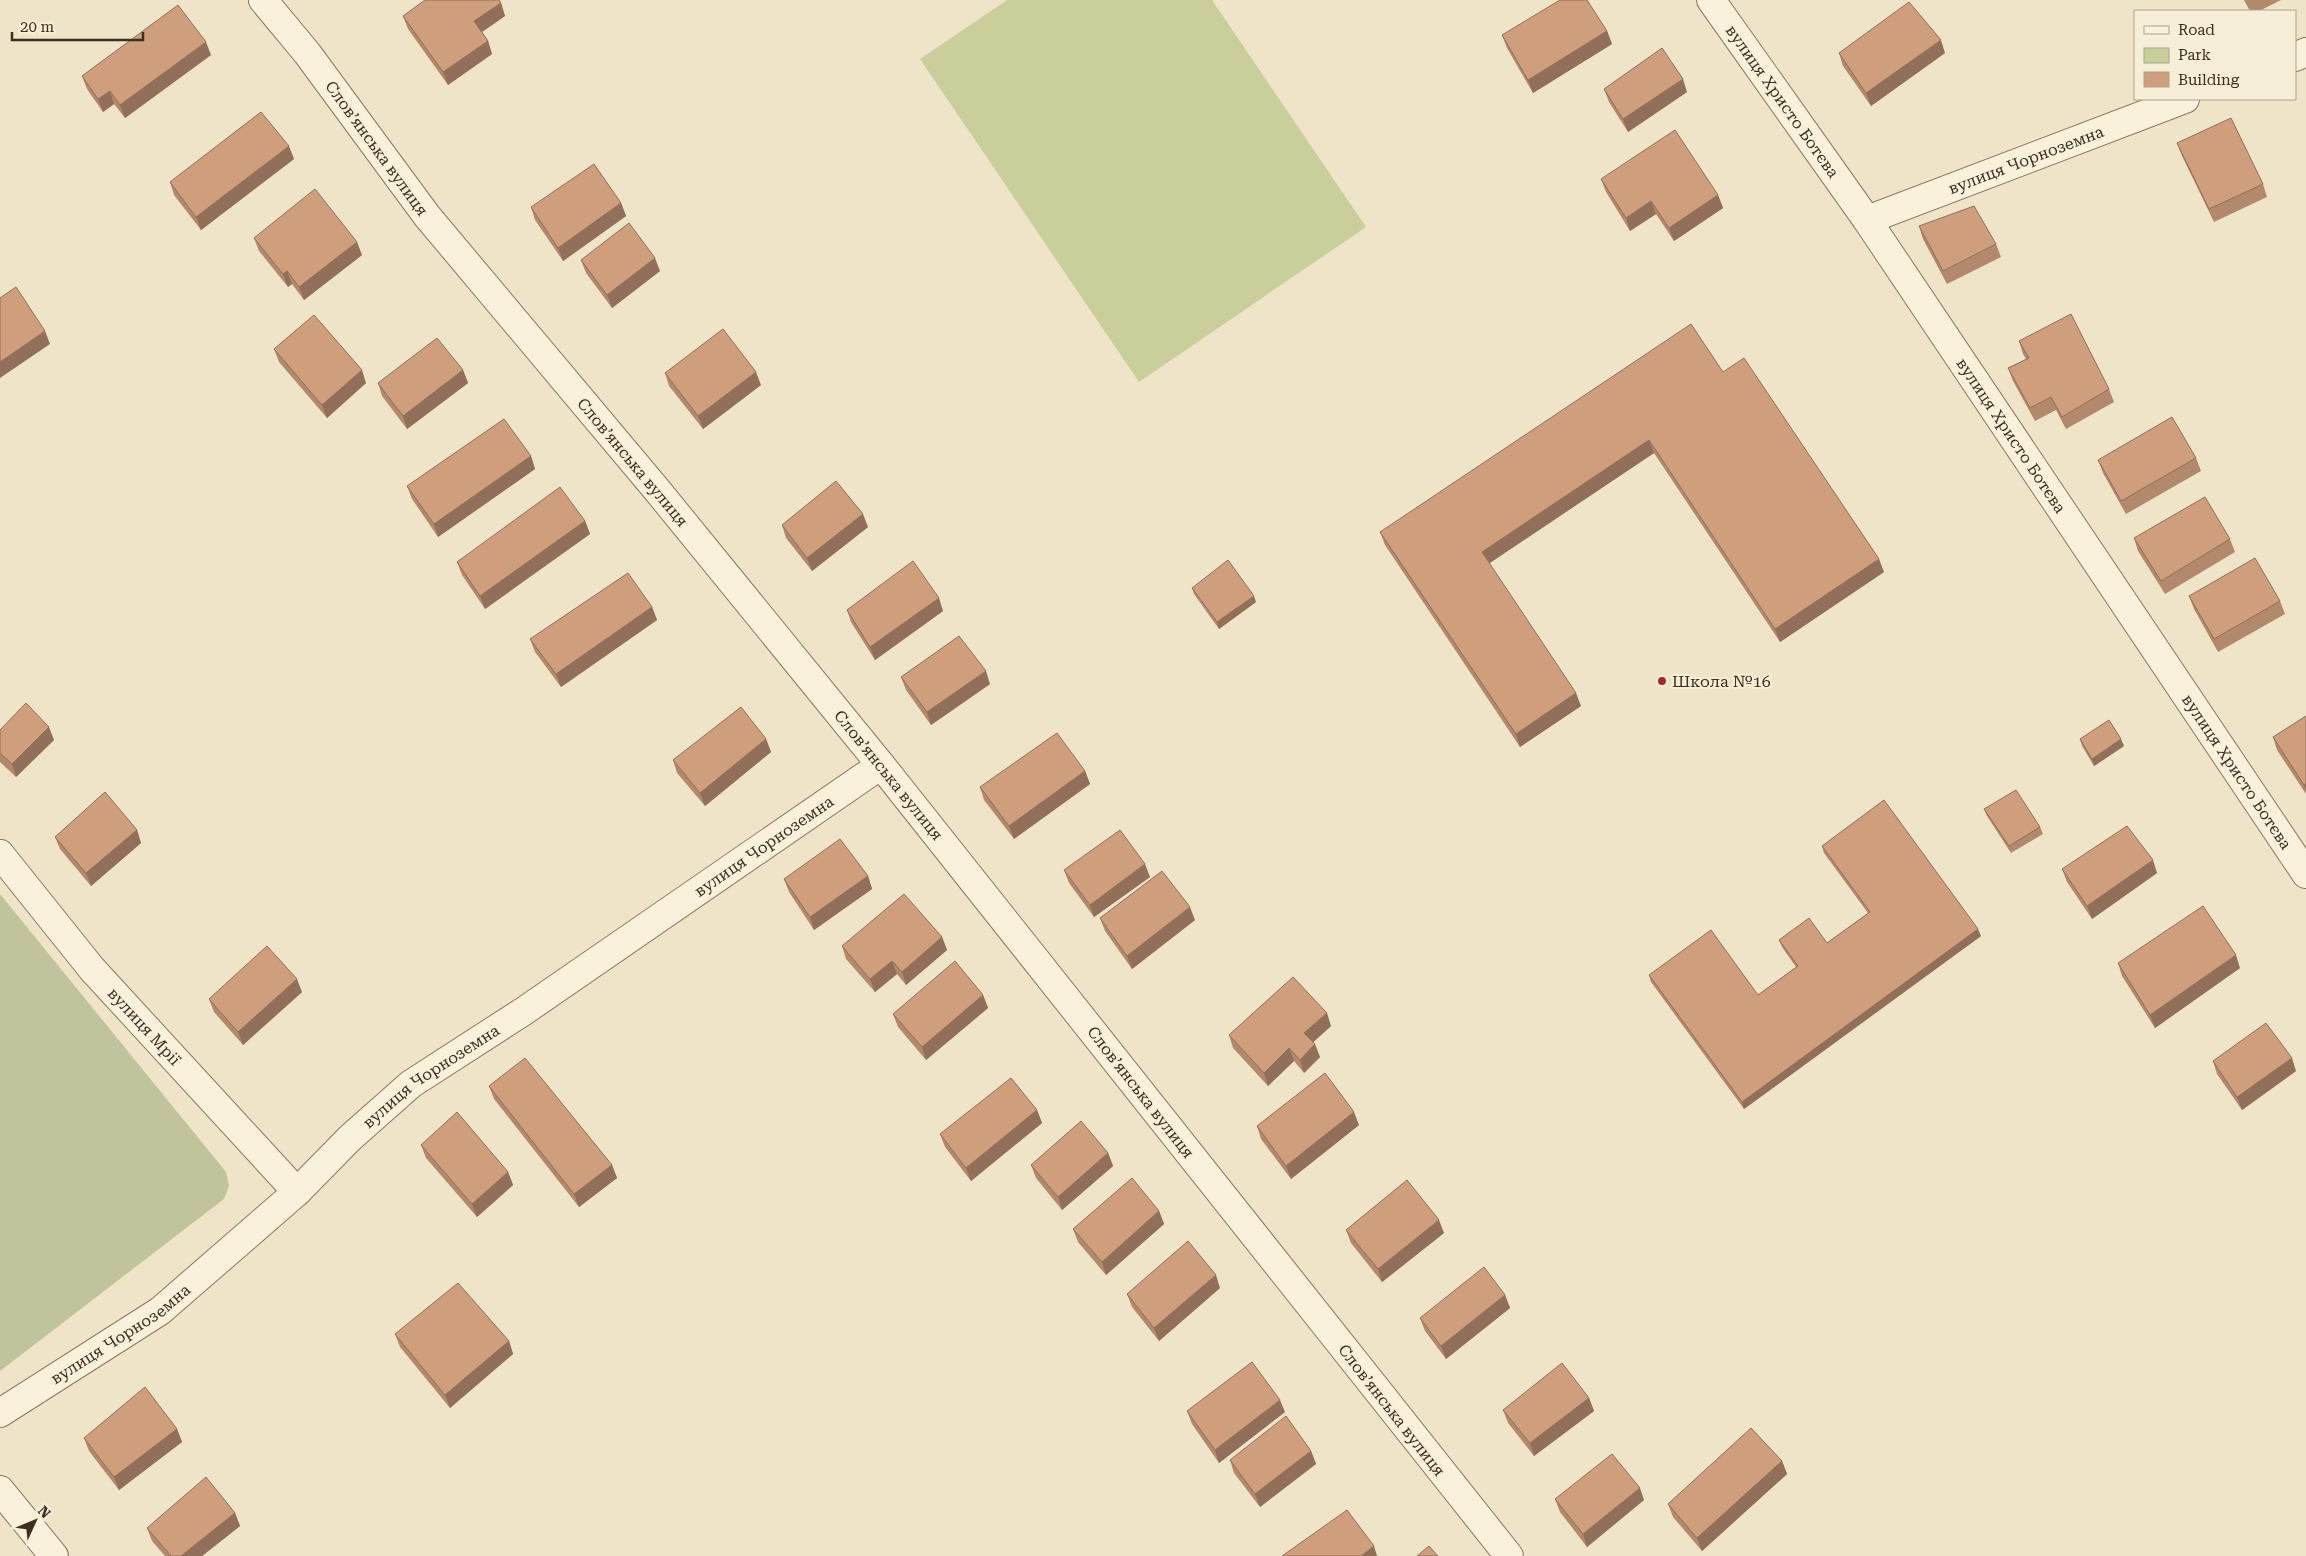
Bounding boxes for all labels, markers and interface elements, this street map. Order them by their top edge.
scale bar [12,10,144,42]
legend [2134,10,2296,100]
text: 20 m [20,18,55,36]
street label: вулиця Христо Ботєва [1722,21,1843,182]
text: Road [2178,21,2215,39]
text: Park [2178,46,2212,64]
text: Building [2178,71,2240,89]
street label: Словʼянська вулиця [321,77,432,219]
street label: вулиця Чорноземна [1946,122,2107,198]
street label: вулиця Христо Ботєва [1952,354,2070,517]
street label: Словʼянська вулиця [573,394,692,530]
place label: Школа №16 [1672,672,1771,691]
marker: Школа №16 [1656,675,1668,687]
street label: вулиця Христо Ботєва [2178,691,2296,853]
street label: Словʼянська вулиця [830,706,947,844]
street label: вулиця Чорноземна [691,792,837,901]
street label: вулиця Мрії [104,984,185,1069]
street label: вулиця Чорноземна [359,1020,503,1132]
street label: Словʼянська вулиця [1083,1023,1198,1162]
street label: вулиця Чорноземна [47,1280,194,1388]
street label: Словʼянська вулиця [1334,1341,1449,1480]
north arrow [10,1496,60,1546]
text: N [35,1503,54,1522]

